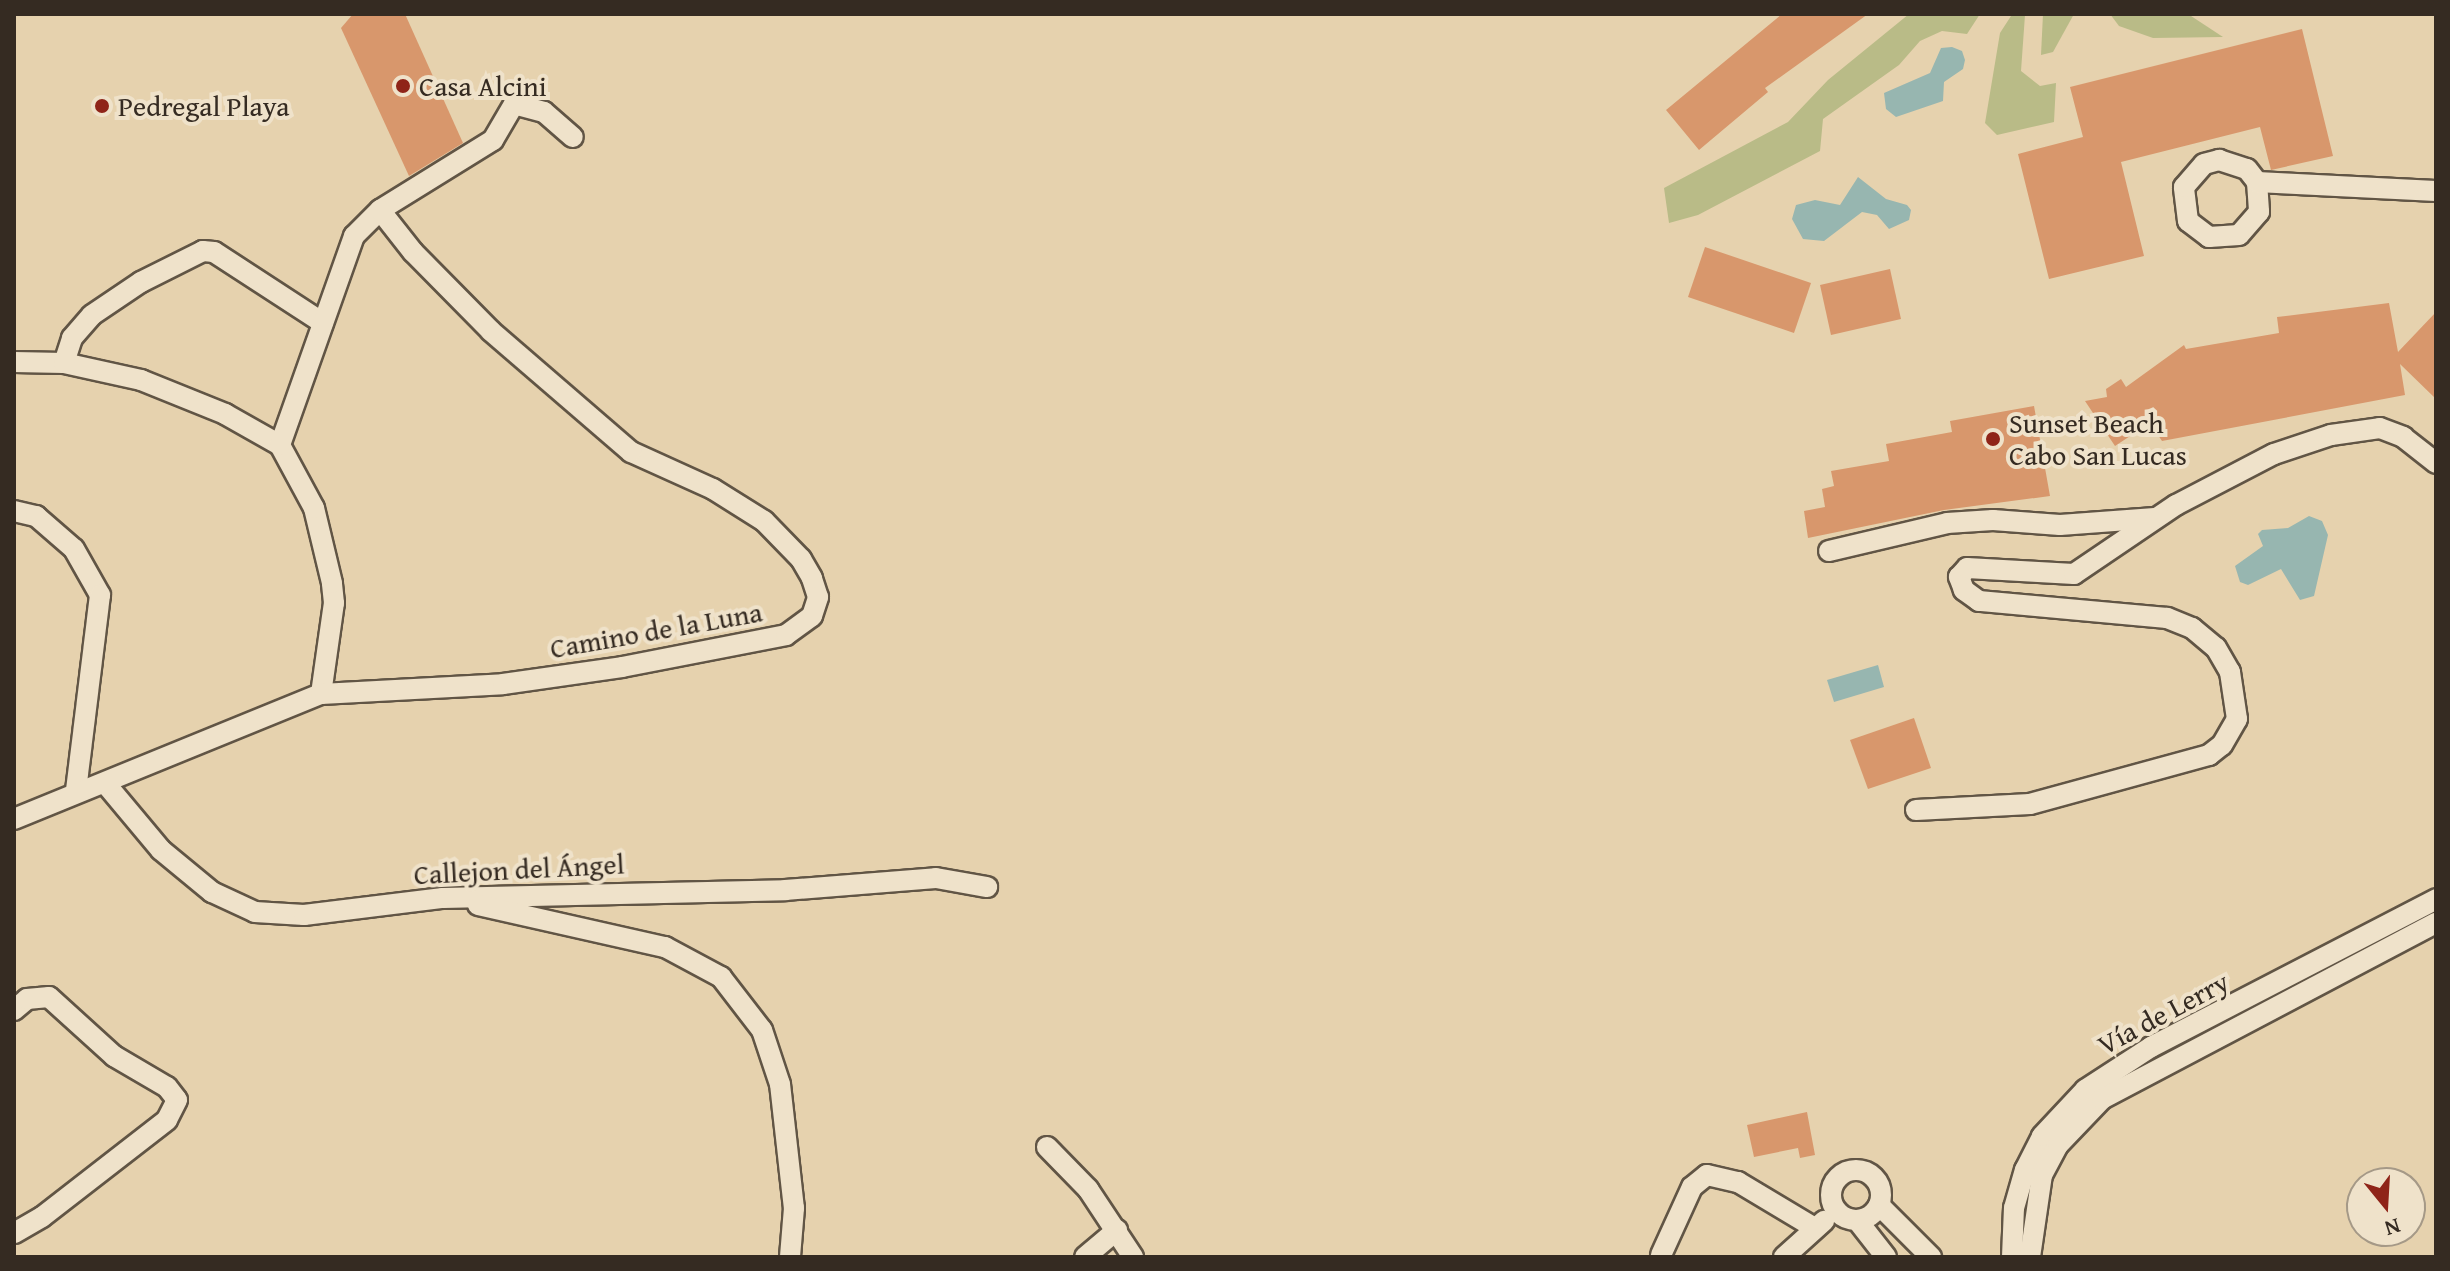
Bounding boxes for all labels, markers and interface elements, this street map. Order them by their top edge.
place label: Casa Alcini [419,69,547,103]
marker: Casa Alcini [394,77,412,95]
place label: Pedregal Playa [118,89,289,123]
marker: Pedregal Playa [93,97,111,115]
place label: Sunset Beach Cabo San Lucas [2009,406,2187,472]
marker: Sunset Beach Cabo San Lucas [1984,430,2002,448]
street label: Camino de la Luna [547,595,765,665]
street label: Callejon del Ángel [413,847,625,891]
street label: Vía de Lerry [2092,964,2234,1062]
north arrow [2346,1167,2426,1247]
text: N [2381,1210,2405,1245]

